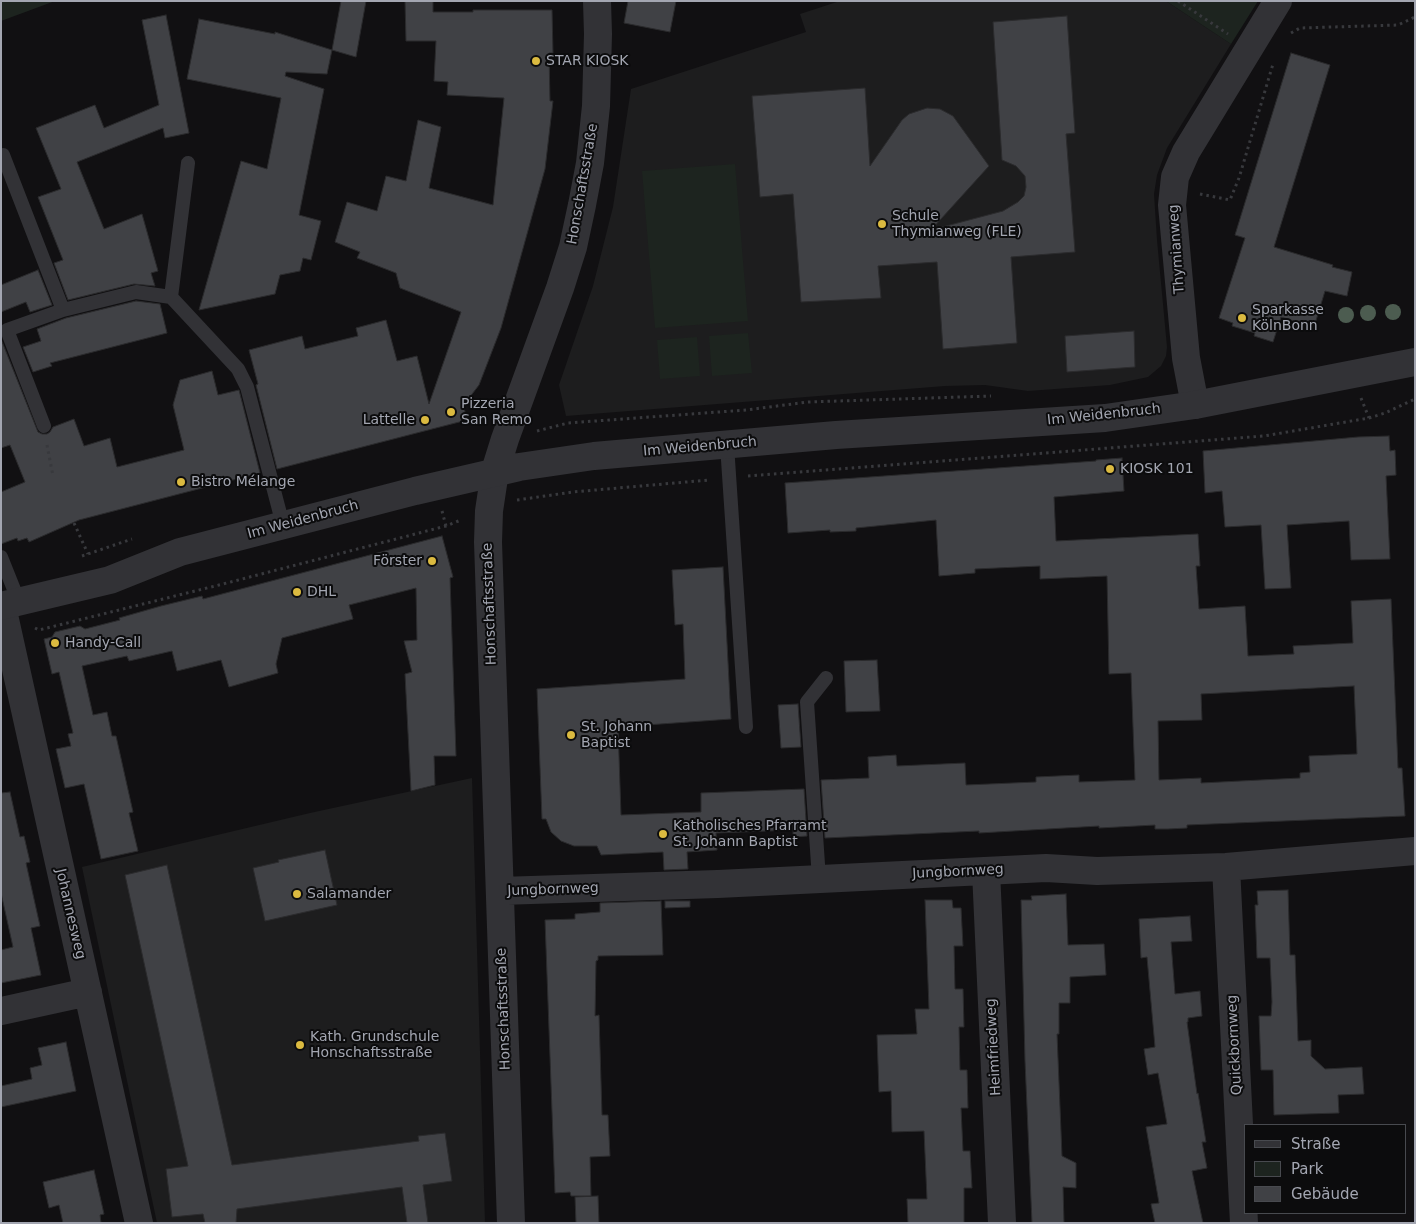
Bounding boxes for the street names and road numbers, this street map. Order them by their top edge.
street label: Honschaftsstraße [564,122,602,246]
street label: Thymianweg [1165,204,1189,294]
street label: Im Weidenbruch [1046,401,1162,429]
street label: Im Weidenbruch [642,434,758,460]
street label: Im Weidenbruch [246,497,360,543]
street label: Honschaftsstraße [479,543,501,665]
street label: Jungbornweg [912,861,1004,883]
street label: Johannesweg [51,867,89,961]
street label: Jungbornweg [507,880,599,900]
street label: Honschaftsstraße [493,948,515,1070]
street label: Quickbornweg [1224,994,1246,1096]
street label: Heimfriedweg [983,998,1005,1096]

